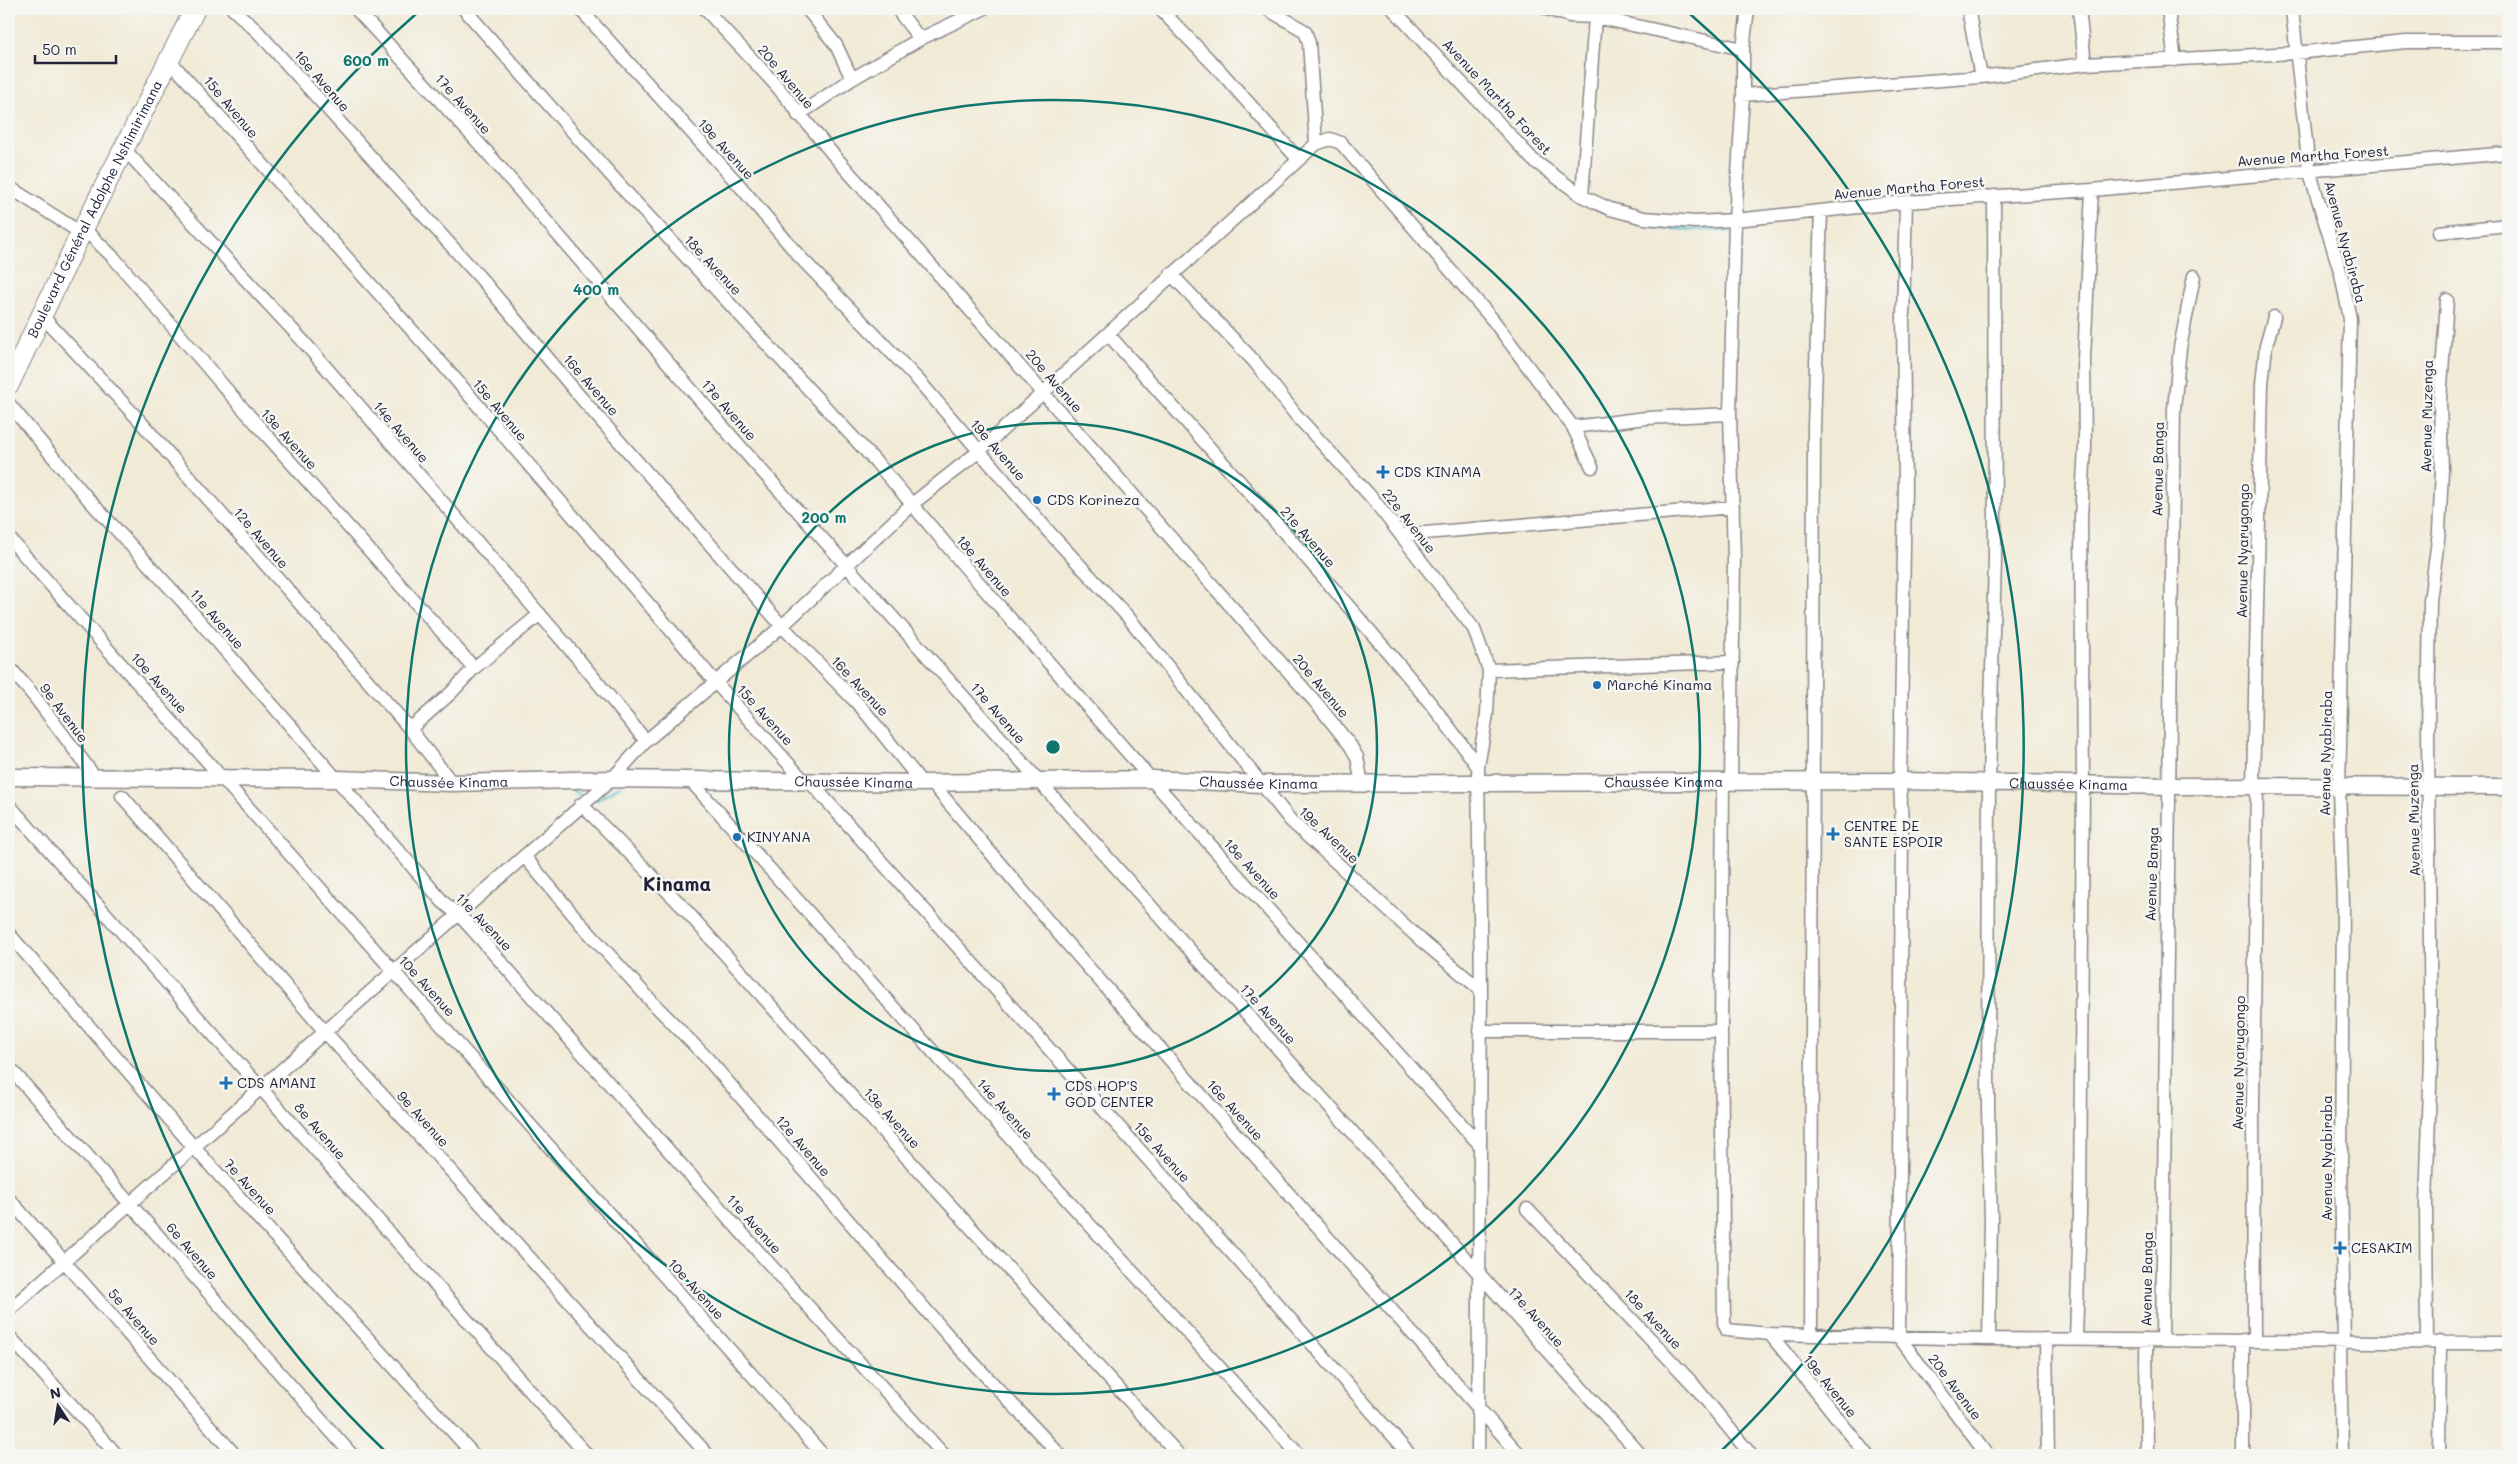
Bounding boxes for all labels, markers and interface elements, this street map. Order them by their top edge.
scale bar [35,32,116,64]
street label: Avenue Martha Forest [1439,35,1556,159]
text: 50 m [42,39,77,59]
street label: 20e Avenue [754,41,819,113]
street label: 16e Avenue [290,46,355,116]
text: 600 m [343,50,389,70]
street label: 17e Avenue [431,69,496,138]
street label: 15e Avenue [200,71,263,142]
street label: Boulevard Général Adolphe Nshimirimana [22,77,166,341]
street label: 19e Avenue [694,114,759,183]
street label: Avenue Martha Forest [2237,141,2389,170]
street label: Avenue Martha Forest [1832,171,1985,204]
street label: Avenue Nyabiraba [2320,179,2371,305]
street label: 18e Avenue [680,230,746,299]
text: 400 m [573,279,619,299]
street label: 20e Avenue [1022,345,1087,416]
street label: 16e Avenue [559,350,624,420]
street label: Avenue Muzenga [2416,359,2437,473]
street label: 15e Avenue [469,374,532,445]
street label: 17e Avenue [697,375,761,444]
street label: 14e Avenue [369,397,433,467]
street label: 13e Avenue [257,404,322,473]
street label: 19e Avenue [966,415,1031,485]
street label: Avenue Banga [2147,421,2168,517]
place label: CDS KINAMA [1394,462,1481,481]
marker: CDS KINAMA [1376,465,1390,479]
street label: 22e Avenue [1378,484,1441,557]
street label: Avenue Nyarugongo [2232,484,2253,618]
place label: CDS Korineza [1047,490,1140,509]
marker: CDS Korineza [1031,494,1043,506]
street label: 21e Avenue [1276,502,1340,571]
street label: 12e Avenue [229,503,293,572]
text: 200 m [802,507,847,527]
street label: 18e Avenue [952,531,1017,601]
street label: 11e Avenue [186,584,249,653]
street label: 10e Avenue [127,648,192,717]
street label: 20e Avenue [1289,650,1354,722]
street label: 16e Avenue [827,651,893,720]
place label: Marché Kinama [1607,675,1712,694]
street label: 17e Avenue [966,678,1030,747]
street label: 9e Avenue [36,679,93,746]
marker: Marché Kinama [1591,679,1603,691]
street label: 15e Avenue [733,680,798,749]
street label: Avenue Nyabiraba [2315,690,2336,816]
centre of rings [1044,738,1062,756]
street label: Avenue Muzenga [2403,763,2424,877]
street label: Chaussée Kinama [389,771,509,792]
street label: Chaussée Kinama [794,771,913,792]
street label: Chaussée Kinama [1199,771,1318,793]
street label: Chaussée Kinama [1604,772,1723,791]
street label: Chaussée Kinama [2009,773,2128,794]
street label: 19e Avenue [1295,802,1364,868]
place label: CENTRE DE SANTE ESPOIR [1844,816,1943,851]
street label: Avenue Banga [2140,826,2163,922]
place label: KINYANA [747,827,811,846]
marker: CENTRE DE SANTE ESPOIR [1826,827,1840,841]
marker: KINYANA [731,831,743,843]
street label: 18e Avenue [1220,834,1285,903]
district label: Kinama [643,871,711,896]
street label: 11e Avenue [452,888,517,955]
street label: 10e Avenue [395,951,460,1020]
street label: 17e Avenue [1236,979,1301,1048]
street label: Avenue Nyarugongo [2228,996,2249,1130]
place label: CDS AMANI [237,1073,316,1092]
street label: 14e Avenue [973,1074,1038,1143]
street label: 16e Avenue [1203,1075,1268,1144]
marker: CDS AMANI [219,1076,233,1090]
place label: CDS HOP'S GOD CENTER [1065,1076,1154,1111]
street label: 13e Avenue [860,1083,925,1152]
street label: 9e Avenue [393,1086,454,1151]
marker: CDS HOP'S GOD CENTER [1047,1087,1061,1101]
street label: Avenue Nyabiraba [2317,1095,2336,1221]
street label: 8e Avenue [290,1098,351,1163]
street label: 12e Avenue [771,1111,835,1180]
street label: 15e Avenue [1130,1117,1195,1186]
street label: 7e Avenue [220,1155,281,1219]
street label: 11e Avenue [723,1190,786,1258]
street label: 6e Avenue [162,1218,223,1283]
street label: Avenue Banga [2136,1231,2157,1327]
place label: CESAKIM [2351,1238,2412,1257]
marker: CESAKIM [2333,1241,2347,1255]
street label: 10e Avenue [664,1254,729,1323]
street label: 17e Avenue [1504,1282,1569,1351]
street label: 5e Avenue [104,1284,164,1349]
street label: 18e Avenue [1620,1284,1686,1353]
street label: 19e Avenue [1799,1350,1862,1421]
street label: 20e Avenue [1924,1350,1986,1424]
north arrow [32,1382,82,1432]
text: N [48,1382,62,1403]

